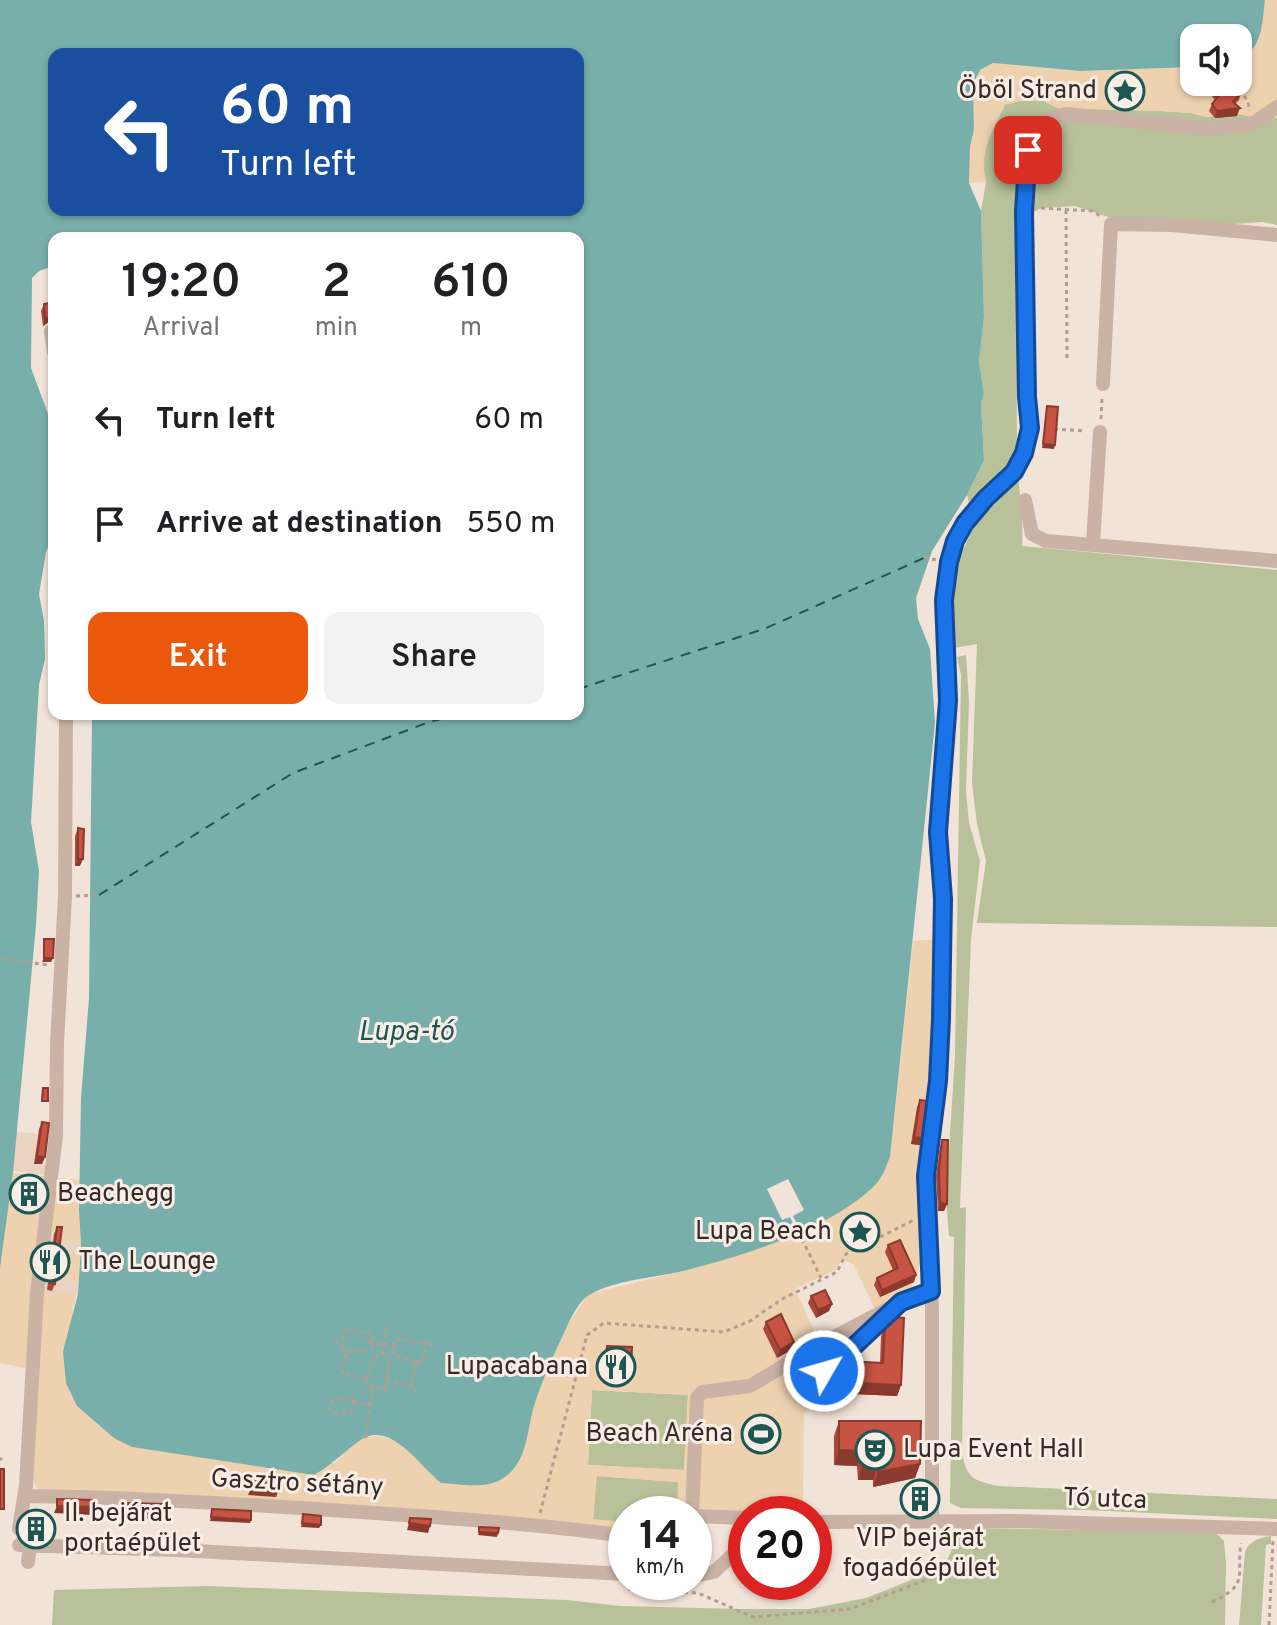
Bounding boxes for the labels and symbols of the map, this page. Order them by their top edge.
place icon: Öböl Strand [1104,70,1146,112]
place label: Öböl Strand [958,74,1097,108]
pin [994,116,1062,184]
water label: Lupa-tó [358,1015,456,1051]
building icon: Beachegg [8,1173,50,1215]
place label: Beachegg [57,1178,174,1211]
place icon: Lupa Beach [839,1211,881,1253]
place label: Lupa Beach [695,1216,832,1249]
restaurant icon: The Lounge [29,1241,71,1283]
place label: The Lounge [78,1246,216,1279]
position arrow [782,1329,866,1413]
restaurant icon: Lupacabana [595,1346,637,1388]
place label: Lupacabana [446,1351,588,1384]
sports icon: Beach Aréna [740,1413,782,1455]
place label: Beach Aréna [586,1418,733,1451]
theatre icon: Lupa Event Hall [854,1429,896,1471]
place label: Lupa Event Hall [903,1434,1084,1467]
street label: Gasztro sétány [210,1463,384,1505]
building icon: VIP bejárat fogadóépület [899,1478,941,1520]
street label: Tó utca [1062,1482,1148,1518]
speed limit sign: 20 [728,1496,832,1600]
place label: II. bejárat portaépület [64,1498,201,1561]
building icon: II. bejárat portaépület [15,1508,57,1550]
place label: VIP bejárat fogadóépület [843,1523,997,1586]

